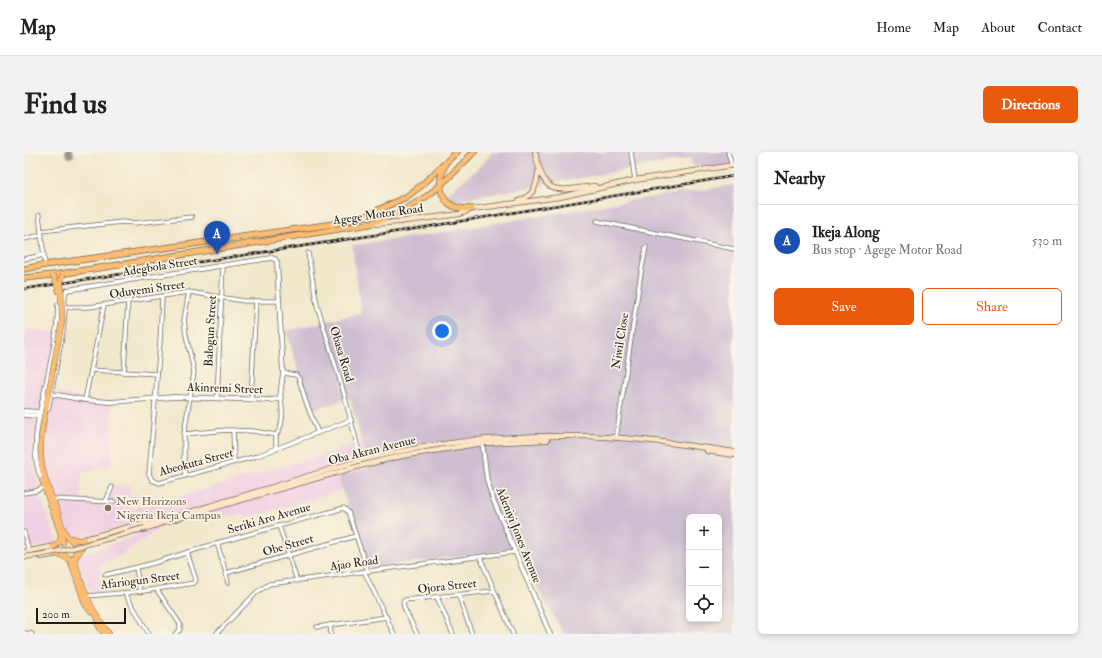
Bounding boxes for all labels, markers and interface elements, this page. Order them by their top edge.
text: Map [20,16,56,40]
text: Home [876,19,911,36]
text: Map [933,19,959,36]
text: About [981,19,1015,36]
text: Contact [1037,19,1082,36]
button: Directions [983,86,1078,123]
text: Find us [24,87,107,122]
text: Nearby [774,168,825,189]
street label: Agege Motor Road [331,201,424,228]
pin: A [204,221,230,254]
text: Ikeja Along [812,223,880,242]
text: A [783,233,791,249]
text: 530 m [1032,233,1062,249]
text: Bus stop · Agege Motor Road [812,242,962,258]
street label: Adegbola Street [121,253,199,280]
street label: Oduyemi Street [108,277,186,302]
button: Save [774,288,914,325]
button: Share [922,288,1062,325]
street label: Balogun Street [201,295,220,367]
street label: Niwil Close [609,312,632,370]
your location [432,321,452,341]
street label: Obasa Road [326,325,357,384]
street label: Akinremi Street [186,380,263,397]
street label: Oba Akran Avenue [327,432,417,469]
street label: Abeokuta Street [156,445,235,480]
street label: Adeniyi Jones Avenue [492,484,545,585]
place label: New Horizons Nigeria Ikeja Campus [116,494,221,523]
street label: Seriki Aro Avenue [226,499,313,538]
marker: New Horizons Nigeria Ikeja Campus [103,503,113,513]
map controls [686,514,722,622]
button: + [686,514,722,550]
street label: Obe Street [261,531,315,560]
button: − [686,550,722,586]
street label: Ajao Road [328,553,379,574]
street label: Afariogun Street [99,568,181,593]
street label: Ojora Street [417,576,477,597]
button: locate [686,586,722,622]
scale bar [36,606,126,625]
text: 200 m [42,608,70,621]

